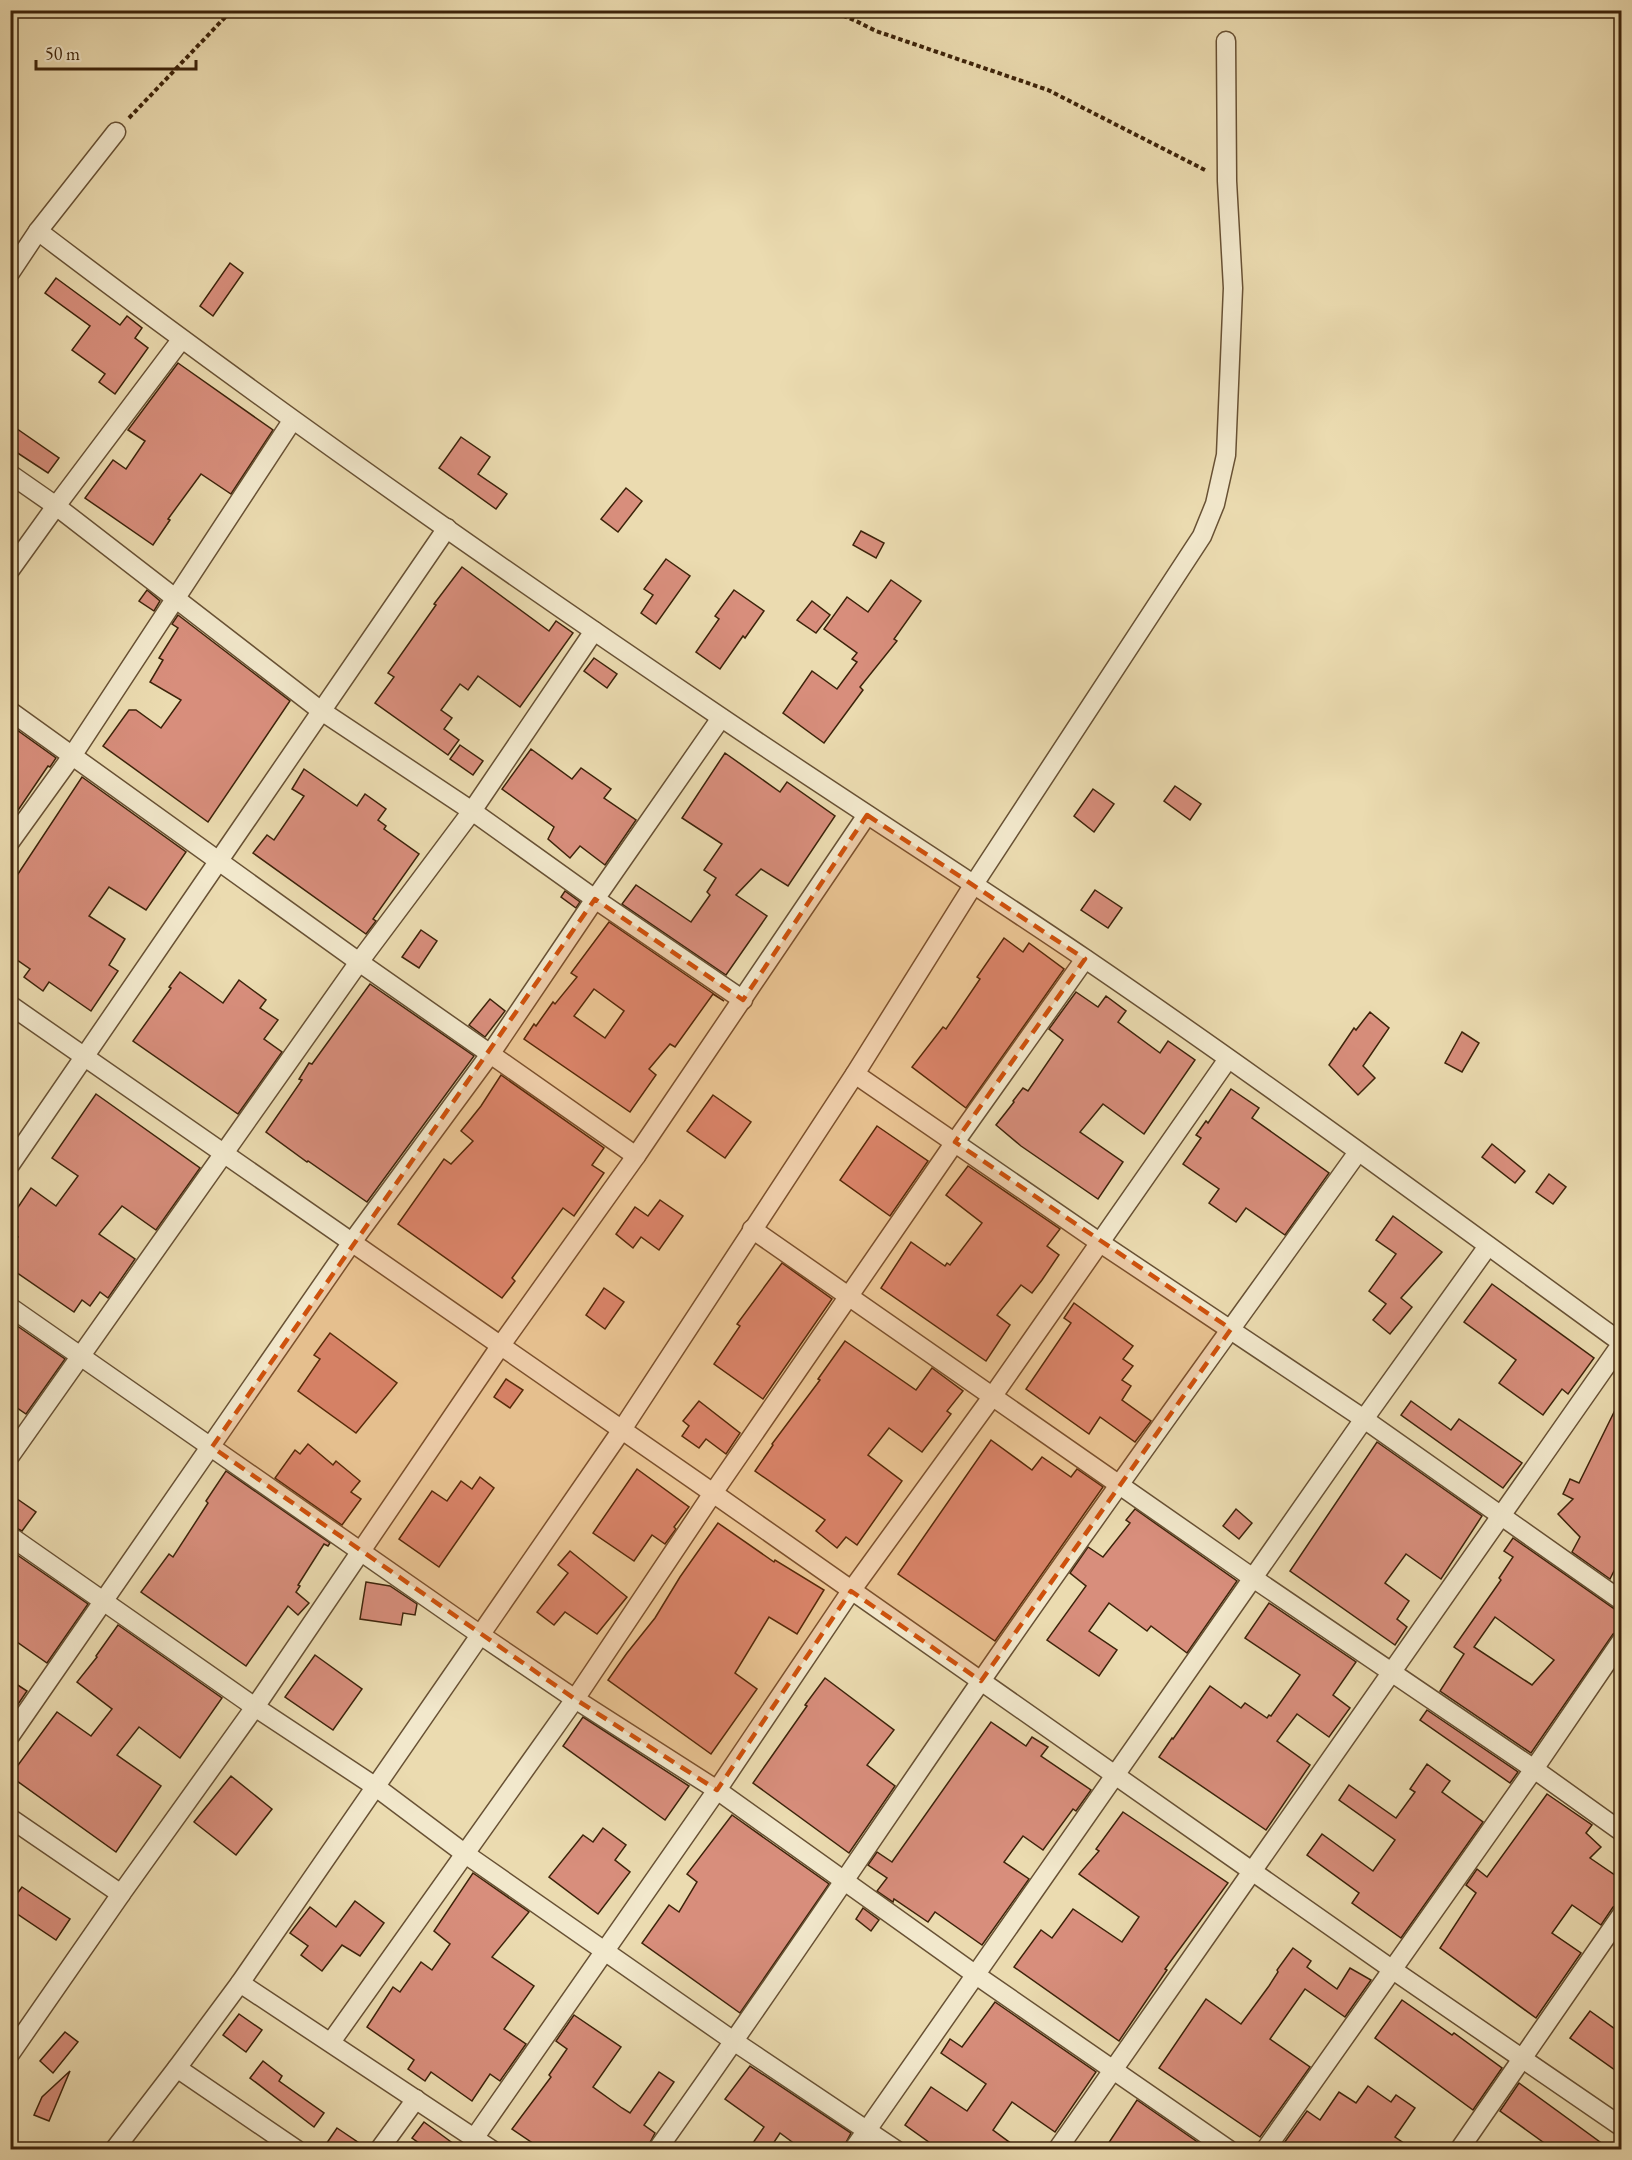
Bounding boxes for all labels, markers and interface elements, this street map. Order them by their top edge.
scale bar [36,33,196,71]
text: 50 m [45,42,80,65]

